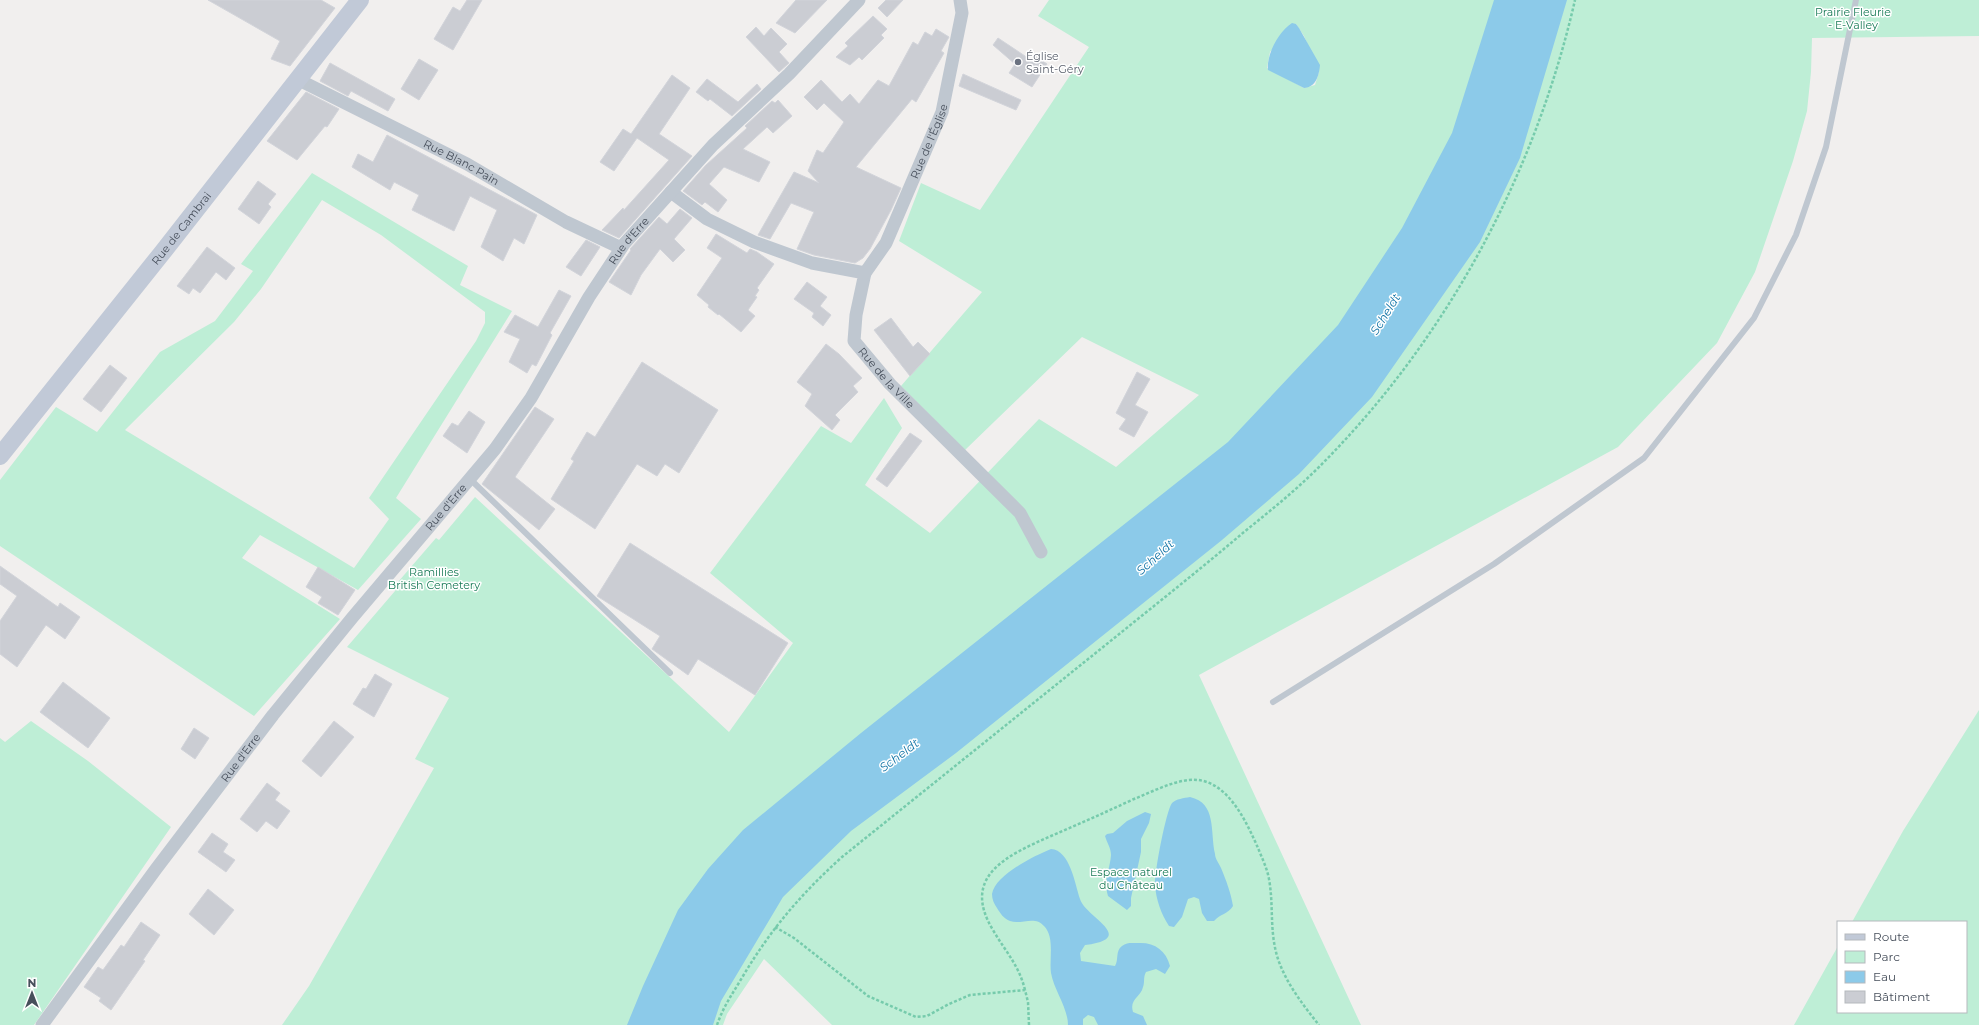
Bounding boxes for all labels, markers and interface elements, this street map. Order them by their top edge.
park label: Prairie Fleurie - E-Valley [1815,5,1891,32]
place label: Église Saint-Géry [1026,49,1084,76]
marker: Église Saint-Géry [1013,57,1023,67]
street label: Rue de l'Église [907,103,950,181]
street label: Rue Blanc Pain [421,136,502,188]
street label: Rue de Cambrai [148,189,214,268]
street label: Rue d'Erre [605,214,652,267]
water label: Scheldt [1367,291,1404,337]
street label: Rue de la Ville [855,344,918,411]
street label: Rue d'Erre [422,480,470,533]
water label: Scheldt [1133,536,1177,578]
park label: Ramillies British Cemetery [388,565,480,592]
street label: Rue d'Erre [218,730,264,785]
water label: Scheldt [876,735,922,775]
park label: Espace naturel du Château [1090,865,1172,892]
legend [1837,921,1967,1013]
text: Route [1873,929,1909,944]
text: Parc [1873,949,1900,964]
text: Eau [1873,969,1896,984]
north arrow [12,973,52,1013]
text: N [28,976,36,990]
text: Bâtiment [1873,989,1930,1004]

